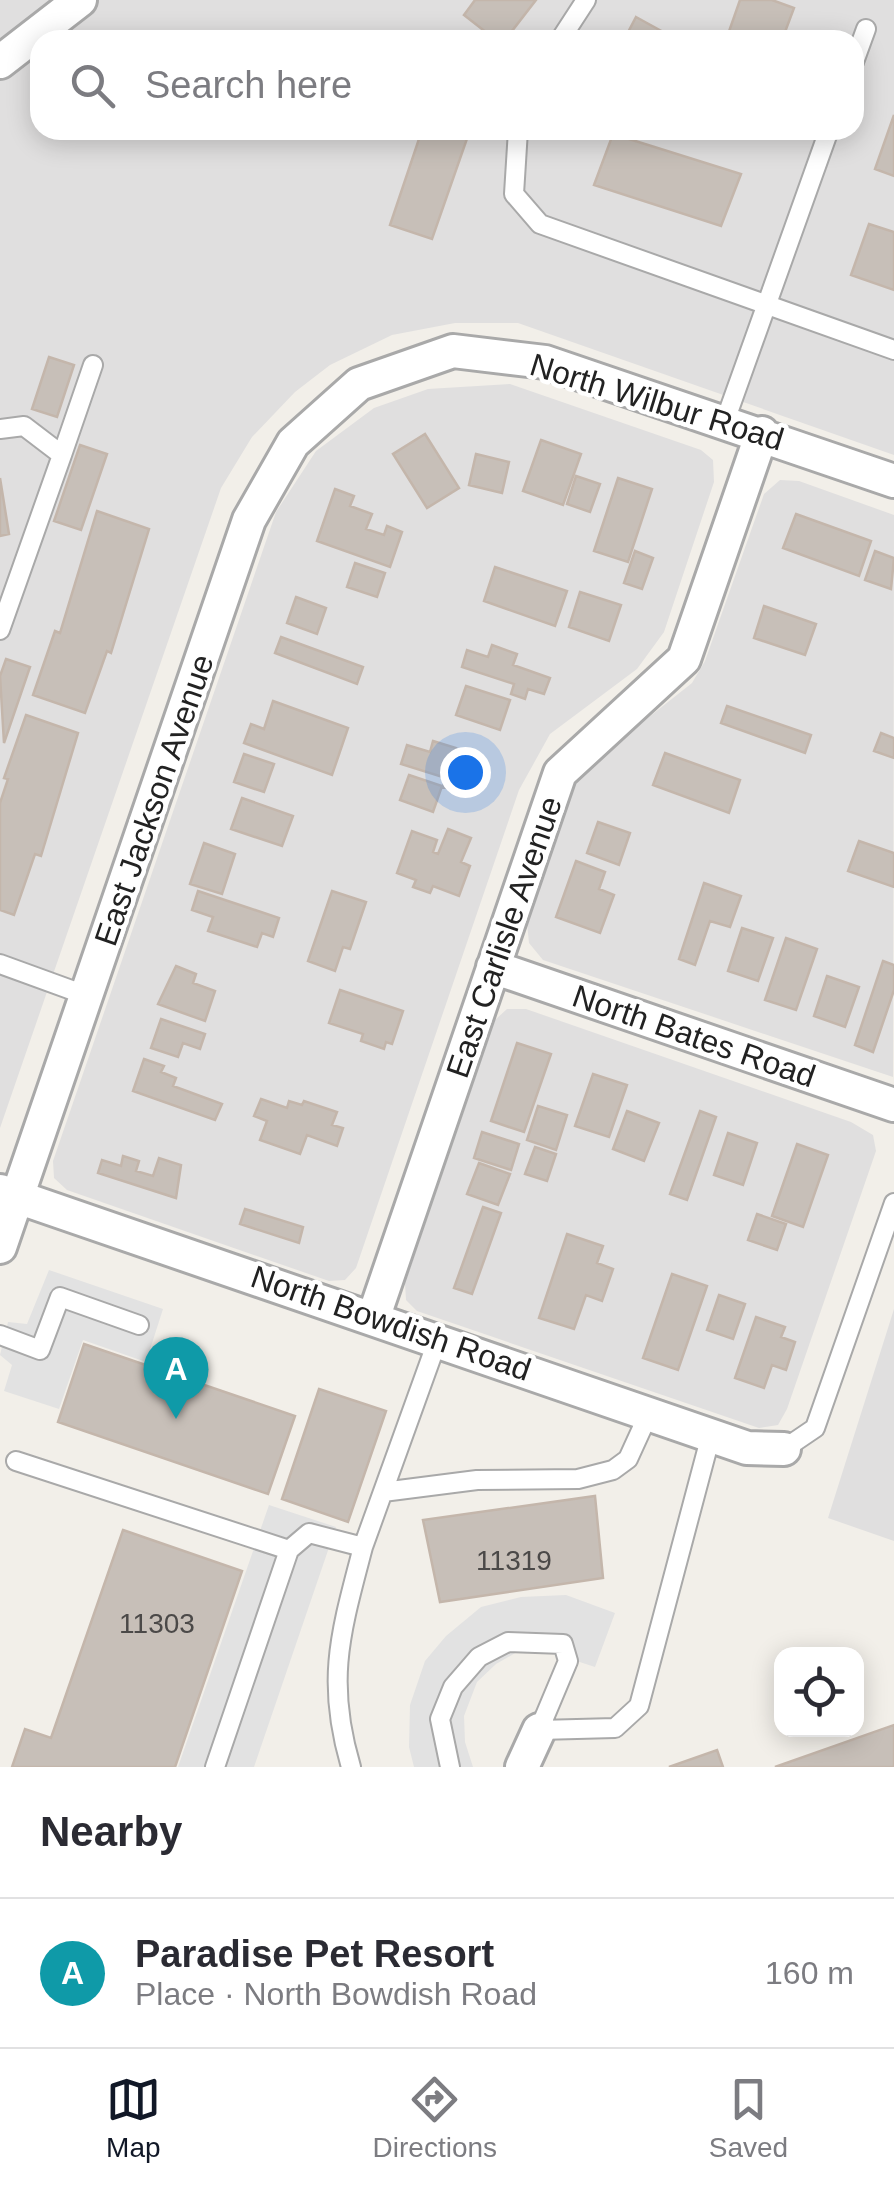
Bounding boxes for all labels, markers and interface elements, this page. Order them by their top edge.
search box [30,30,864,140]
icon: search [65,58,120,113]
text: Search here [145,64,352,106]
street label: North Wilbur Road [526,346,788,458]
street label: East Jackson Avenue [87,650,221,950]
your location [440,747,491,798]
street label: East Carlisle Avenue [439,792,569,1082]
street label: North Bates Road [568,978,820,1094]
street label: North Bowdish Road [246,1258,536,1388]
pin: A [144,1336,208,1419]
house number: 11319 [476,1545,552,1576]
house number: 11303 [119,1608,195,1639]
map controls [774,1647,864,1737]
button: locate [774,1647,864,1737]
text: Nearby [40,1808,182,1855]
text: Paradise Pet Resort [135,1933,494,1975]
text: A [61,1955,84,1991]
text: 160 m [765,1955,854,1991]
text: Place · North Bowdish Road [135,1976,537,2012]
tab: Map [106,2072,161,2164]
tab: Directions [373,2072,497,2164]
tab: Saved [709,2072,788,2164]

